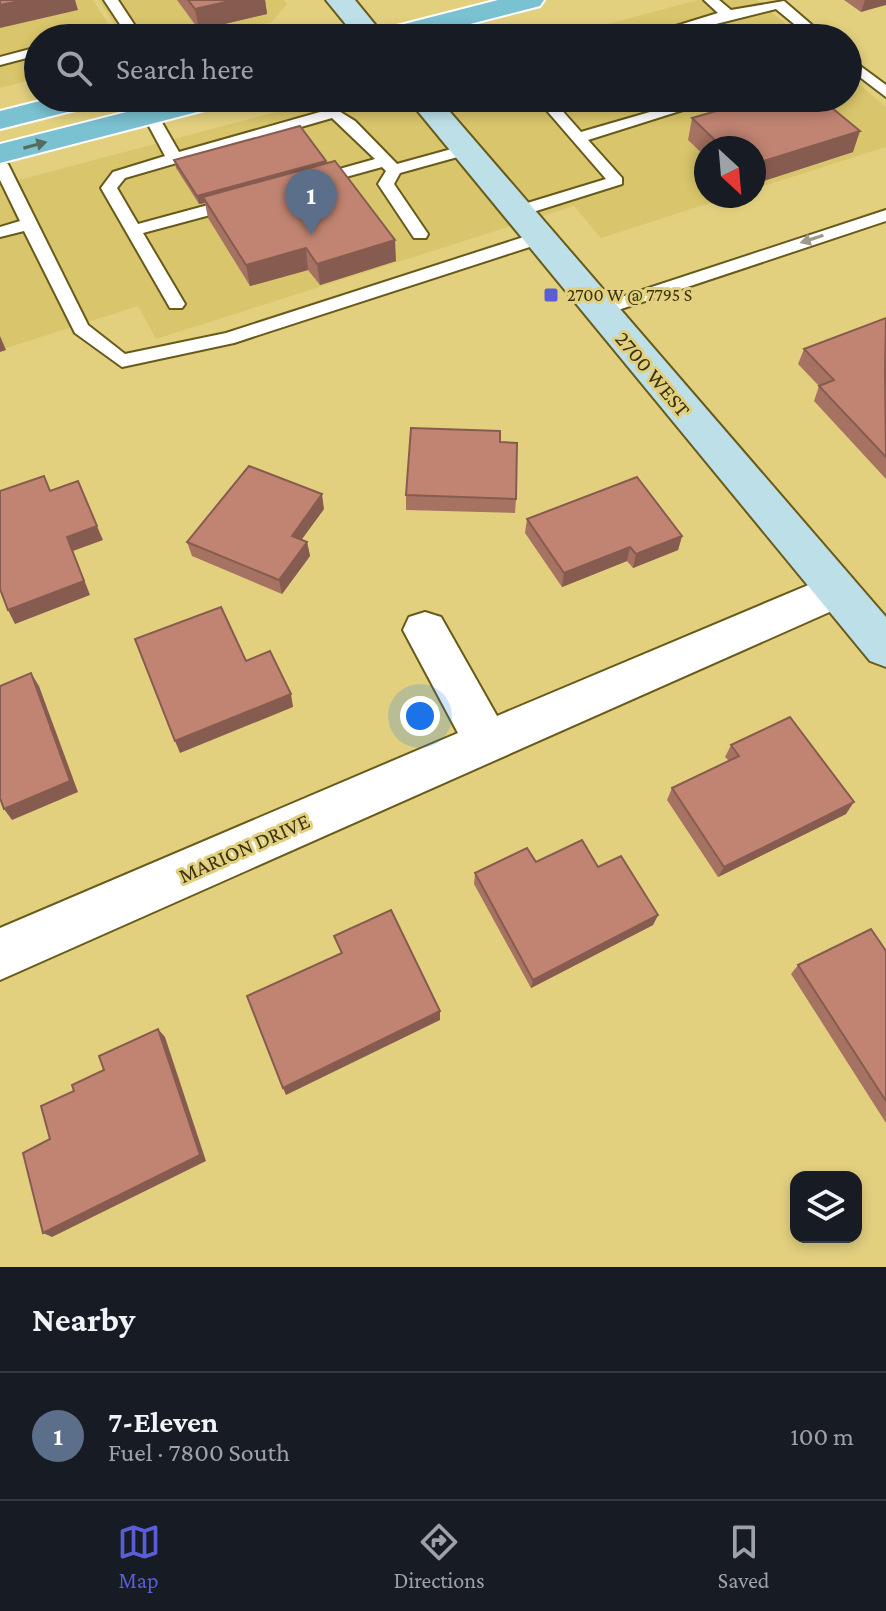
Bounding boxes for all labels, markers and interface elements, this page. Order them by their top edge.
search box [24,24,862,112]
icon: search [52,46,96,90]
text: Search here [116,52,254,85]
north arrow [694,136,766,208]
one-way arrow [22,139,47,151]
pin: 1 [285,169,337,235]
one-way arrow [800,234,824,246]
place label: 2700 W @ 7795 S [567,285,692,305]
marker: 2700 W @ 7795 S [542,286,560,304]
street label: 2700 WEST [610,326,696,422]
your location [400,696,440,736]
street label: MARION DRIVE [175,808,314,888]
map controls [790,1171,862,1243]
button: layers [790,1171,862,1243]
text: Nearby [32,1301,135,1338]
text: 7-Eleven [108,1405,218,1438]
text: 1 [53,1422,63,1451]
text: 100 m [790,1422,854,1451]
text: Fuel · 7800 South [108,1438,290,1467]
tab: Map [117,1520,161,1593]
tab: Directions [394,1520,485,1593]
tab: Saved [718,1520,769,1593]

